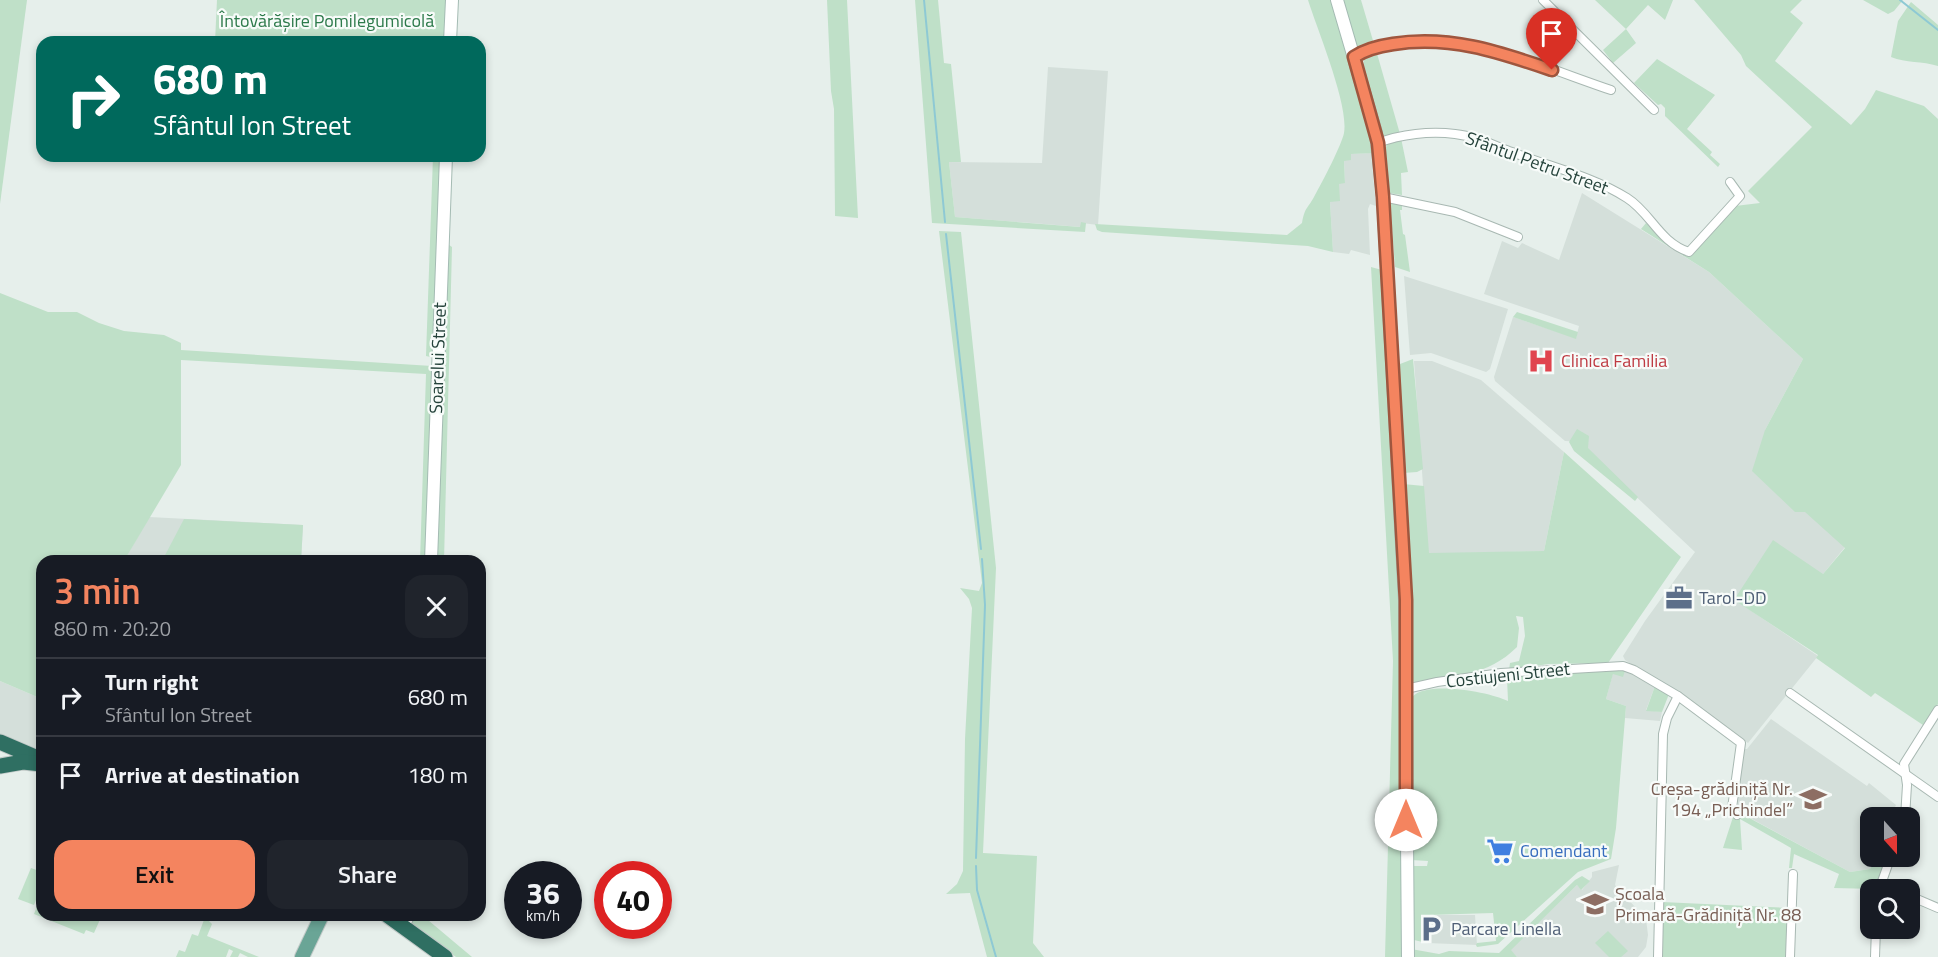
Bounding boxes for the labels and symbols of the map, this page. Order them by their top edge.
park label: Întovărășire Pomilegumicolă [219,7,434,34]
pin [1526,8,1577,70]
street label: Sfântul Petru Street [1462,124,1613,201]
street label: Soarelui Street [422,301,453,414]
hospital icon: Clinica Familia [1526,346,1556,376]
place label: Clinica Familia [1561,347,1667,374]
office icon: Tarol-DD [1664,583,1694,613]
place label: Tarol-DD [1699,584,1767,611]
street label: Costiujeni Street [1445,655,1572,694]
place label: Creșa-grădiniță Nr. 194 „Prichindel” [1651,775,1793,823]
school or university icon: Creșa-grădiniță Nr. 194 „Prichindel” [1798,784,1828,814]
position arrow [1374,788,1438,852]
north arrow [1860,807,1920,867]
supermarket icon: Comendant [1485,836,1515,866]
place label: Comendant [1520,837,1608,864]
speed limit sign: 40 [594,861,672,939]
place label: Școala Primară-Grădiniță Nr. 88 [1615,880,1801,928]
school or university icon: Școala Primară-Grădiniță Nr. 88 [1580,889,1610,919]
parking icon: Parcare Linella [1416,914,1446,944]
place label: Parcare Linella [1451,915,1561,942]

